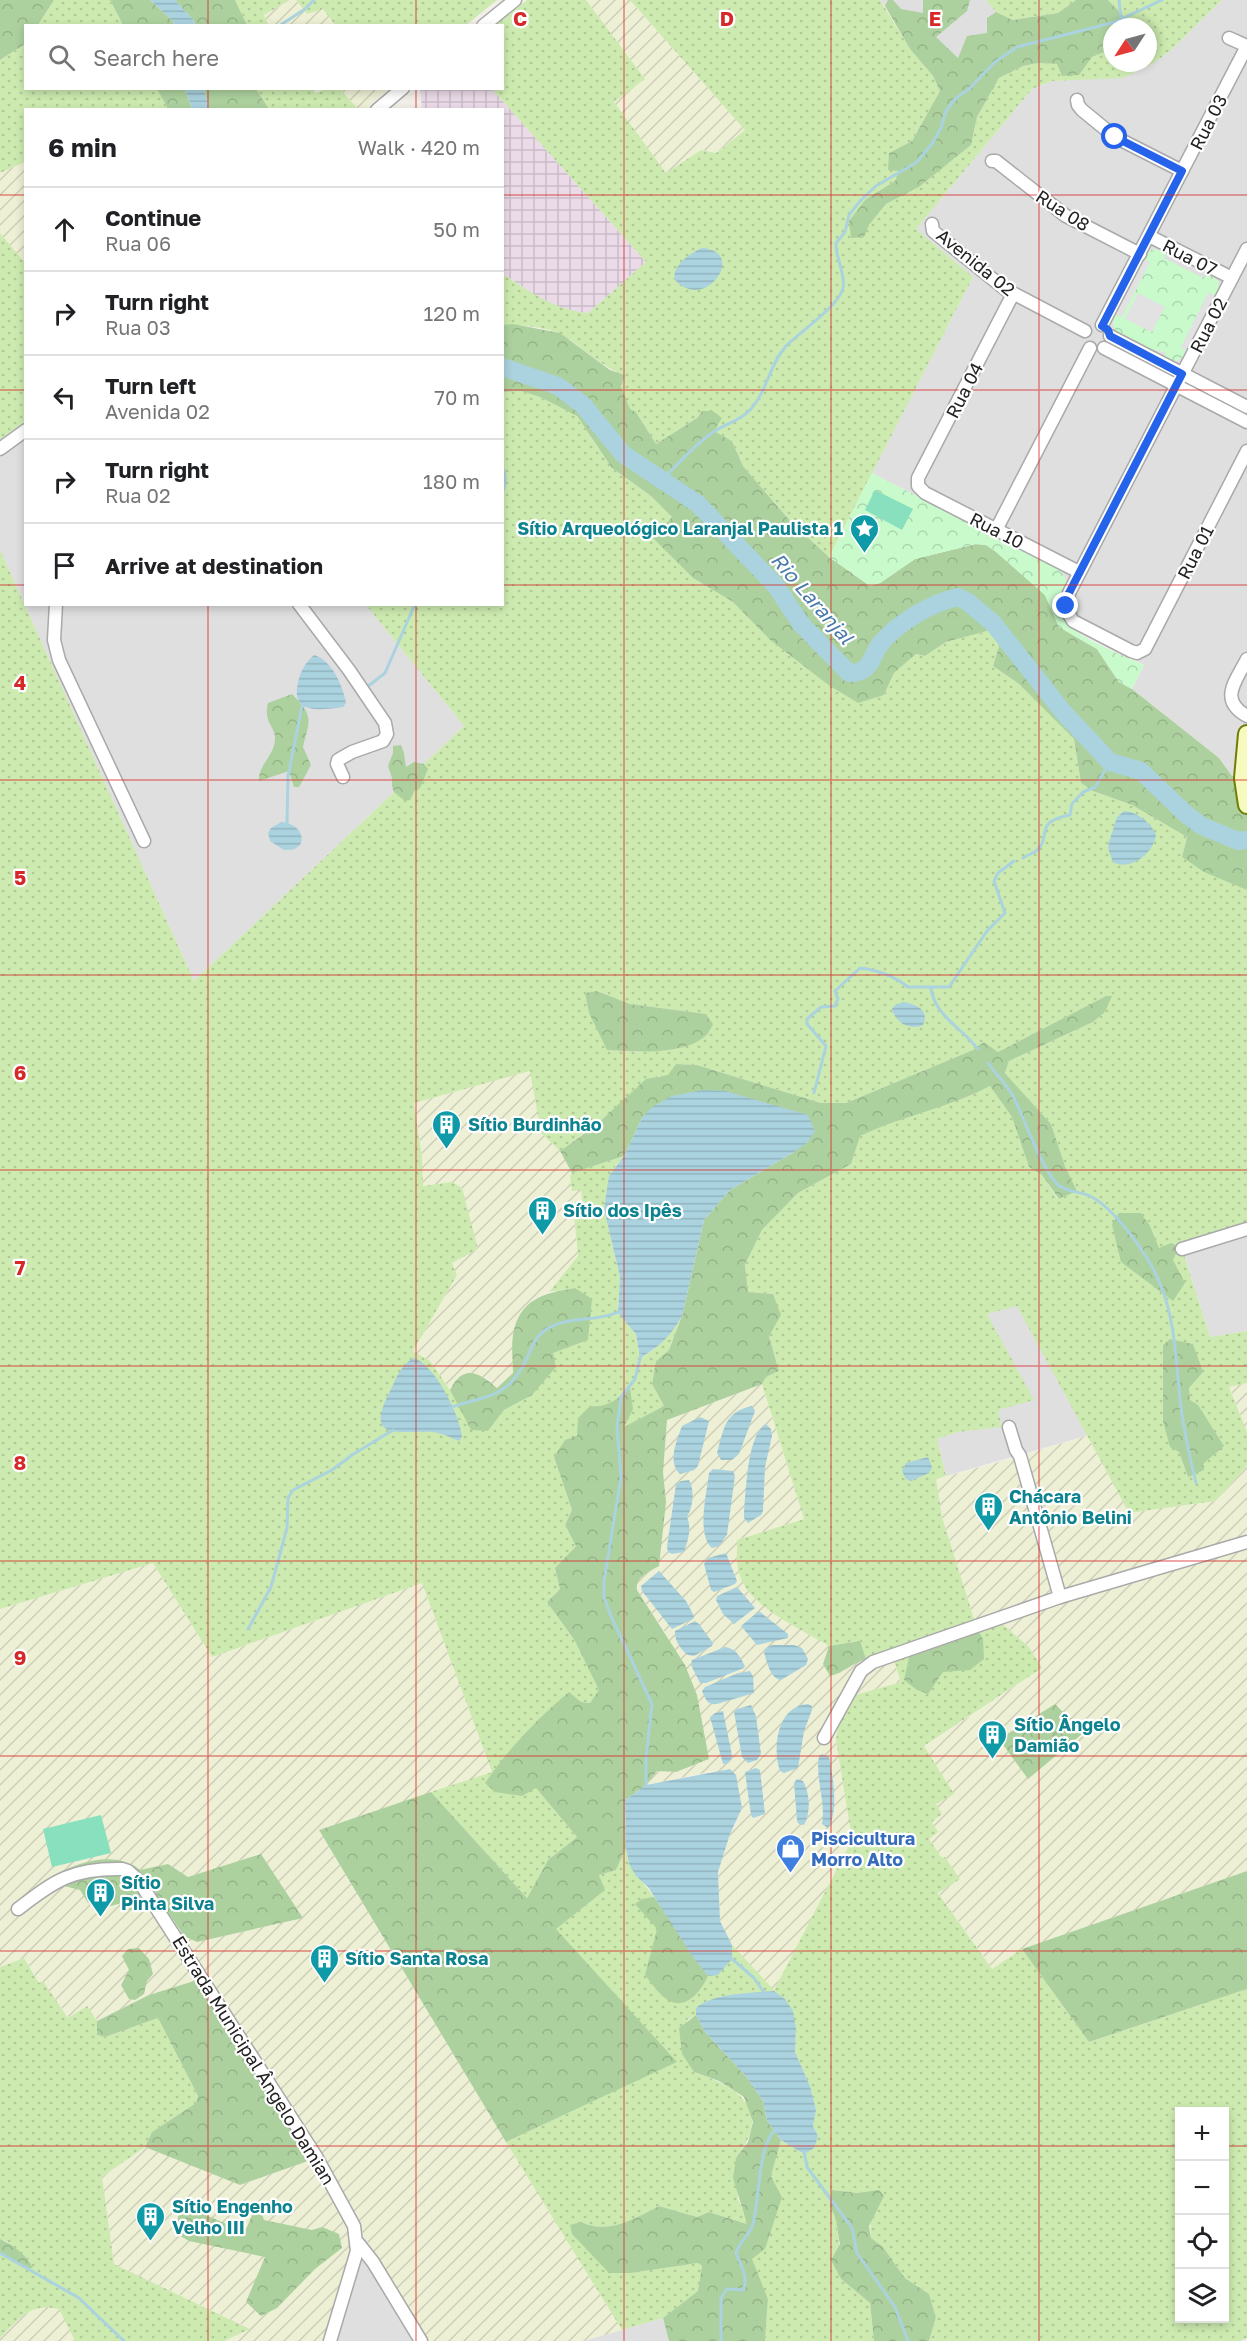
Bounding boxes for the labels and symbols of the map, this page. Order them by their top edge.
text: C [513,6,527,30]
text: D [720,6,734,30]
text: E [929,6,941,30]
north arrow [1103,18,1157,72]
street label: Rua 03 [1185,91,1231,153]
route start [1101,123,1127,149]
street label: Rua 08 [1032,185,1094,235]
street label: Avenida 02 [932,224,1020,300]
street label: Rua 07 [1159,234,1221,280]
street label: Rua 02 [1185,294,1231,356]
street label: Rua 04 [941,358,987,422]
street label: Rua 10 [966,507,1028,553]
place icon: Sítio Arqueológico Laranjal Paulista 1 [848,512,880,554]
place label: Sítio Arqueológico Laranjal Paulista 1 [517,517,843,539]
street label: Rua 01 [1172,521,1218,583]
water label: Rio Laranjal [766,547,860,650]
route end [1052,592,1078,618]
text: 4 [14,670,26,694]
text: 5 [14,865,26,889]
text: 6 [14,1060,26,1084]
building icon: Sítio Burdinhão [431,1108,463,1150]
place label: Sítio Burdinhão [468,1113,602,1135]
building icon: Sítio dos Ipês [526,1194,558,1236]
place label: Sítio dos Ipês [563,1199,682,1221]
text: 7 [15,1255,26,1279]
text: 8 [14,1450,26,1474]
place label: Chácara Antônio Belini [1009,1485,1132,1528]
building icon: Chácara Antônio Belini [972,1490,1004,1532]
text: 9 [14,1645,26,1669]
place label: Sítio Ângelo Damião [1014,1713,1121,1756]
building icon: Sítio Ângelo Damião [977,1718,1009,1760]
place label: Piscicultura Morro Alto [811,1827,915,1870]
shop icon: Piscicultura Morro Alto [774,1832,806,1874]
place label: Sítio Pinta Silva [121,1871,214,1914]
building icon: Sítio Pinta Silva [84,1876,116,1918]
street label: Estrada Municipal Ângelo Damian [168,1932,340,2188]
building icon: Sítio Santa Rosa [308,1942,340,1984]
place label: Sítio Santa Rosa [345,1947,489,1969]
place label: Sítio Engenho Velho III [172,2195,293,2238]
building icon: Sítio Engenho Velho III [135,2200,167,2242]

